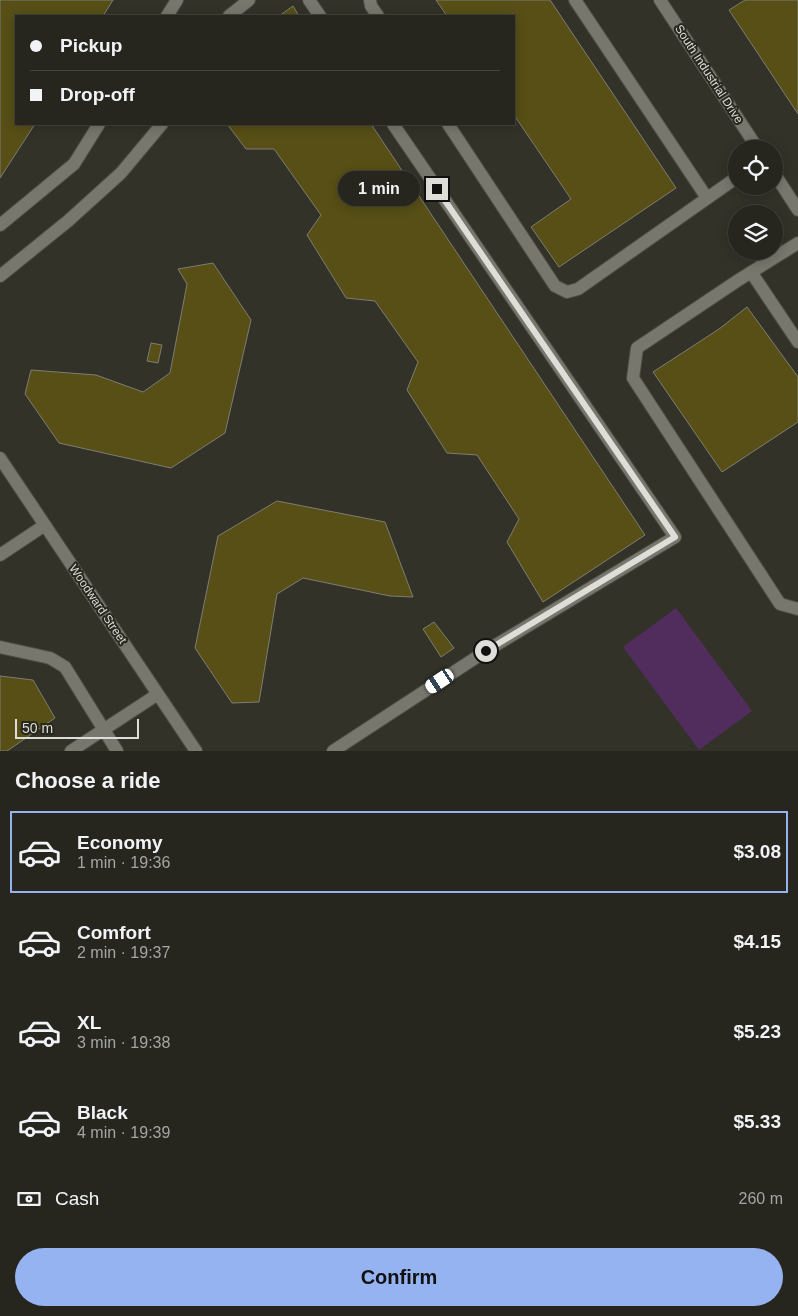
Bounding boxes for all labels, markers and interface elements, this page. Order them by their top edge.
street label: South Industrial Drive [672,22,746,126]
text: Pickup [60,35,122,56]
text: Drop-off [60,84,135,105]
map controls [728,140,783,260]
button: locate [728,140,783,195]
callout: 1 min [337,172,420,206]
route end [426,178,448,200]
text: 1 min [358,180,400,197]
button: layers [728,205,783,260]
street label: Woodward Street [66,562,130,647]
route start [475,640,497,662]
car [423,666,456,696]
scale bar [15,716,139,739]
text: 50 m [22,720,53,736]
text: Choose a ride [15,768,160,793]
icon: car [17,830,62,875]
text: Economy [77,832,163,853]
text: $3.08 [733,841,781,862]
text: 1 min · 19:36 [77,854,170,871]
icon: car [17,920,62,965]
text: Comfort [77,922,151,943]
text: $4.15 [733,931,781,952]
text: 2 min · 19:37 [77,944,170,961]
icon: car [17,1010,62,1055]
text: XL [77,1012,101,1033]
text: $5.23 [733,1021,781,1042]
text: 3 min · 19:38 [77,1034,170,1051]
icon: car [17,1100,62,1145]
text: Black [77,1102,128,1123]
text: $5.33 [733,1111,781,1132]
text: 4 min · 19:39 [77,1124,170,1141]
icon: cash [15,1185,43,1213]
text: Cash [55,1188,99,1209]
text: 260 m [739,1190,783,1207]
button: Confirm [15,1248,783,1306]

